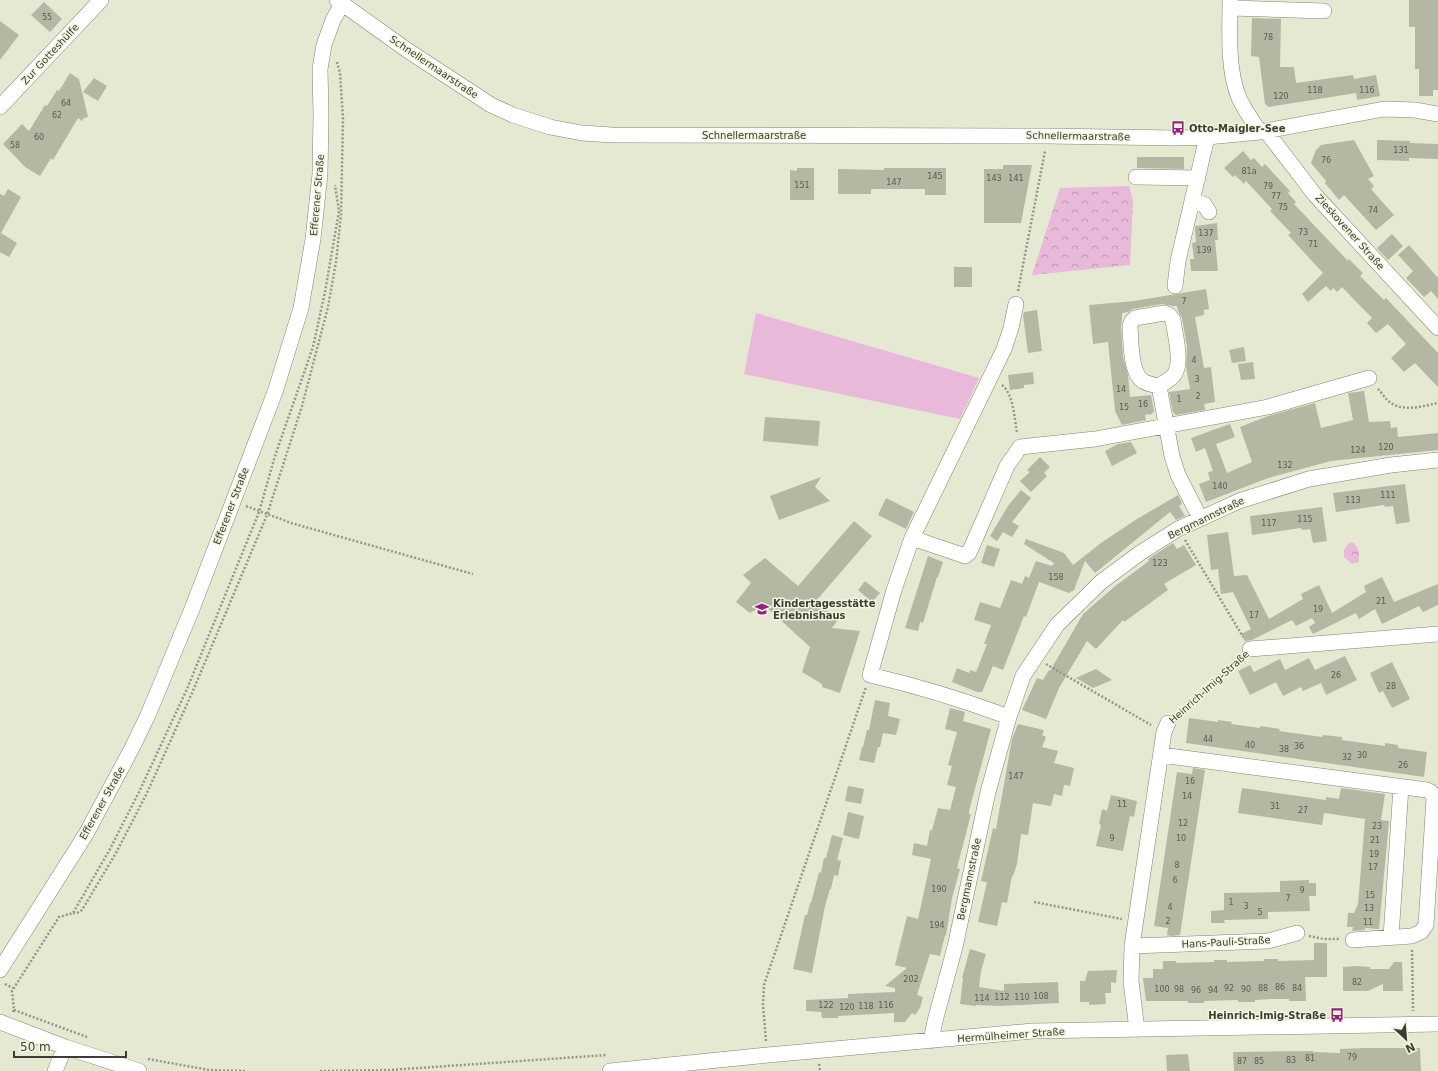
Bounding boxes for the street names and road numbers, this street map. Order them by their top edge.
street label: Zur Gotteshülfe [19,21,81,87]
street label: Schnellermaarstraße [388,33,480,101]
street label: Schnellermaarstraße [702,130,806,141]
street label: Schnellermaarstraße [1026,130,1130,142]
street label: Efferener Straße [308,154,326,236]
street label: Zieskovener Straße [1313,192,1387,272]
street label: Efferener Straße [211,466,251,546]
street label: Bergmannstraße [1166,495,1246,541]
street label: Heinrich-Imig-Straße [1167,648,1251,726]
street label: Efferener Straße [77,764,127,842]
street label: Bergmannstraße [955,837,983,921]
street label: Hans-Pauli-Straße [1181,934,1271,950]
street label: Hermülheimer Straße [957,1026,1065,1044]

